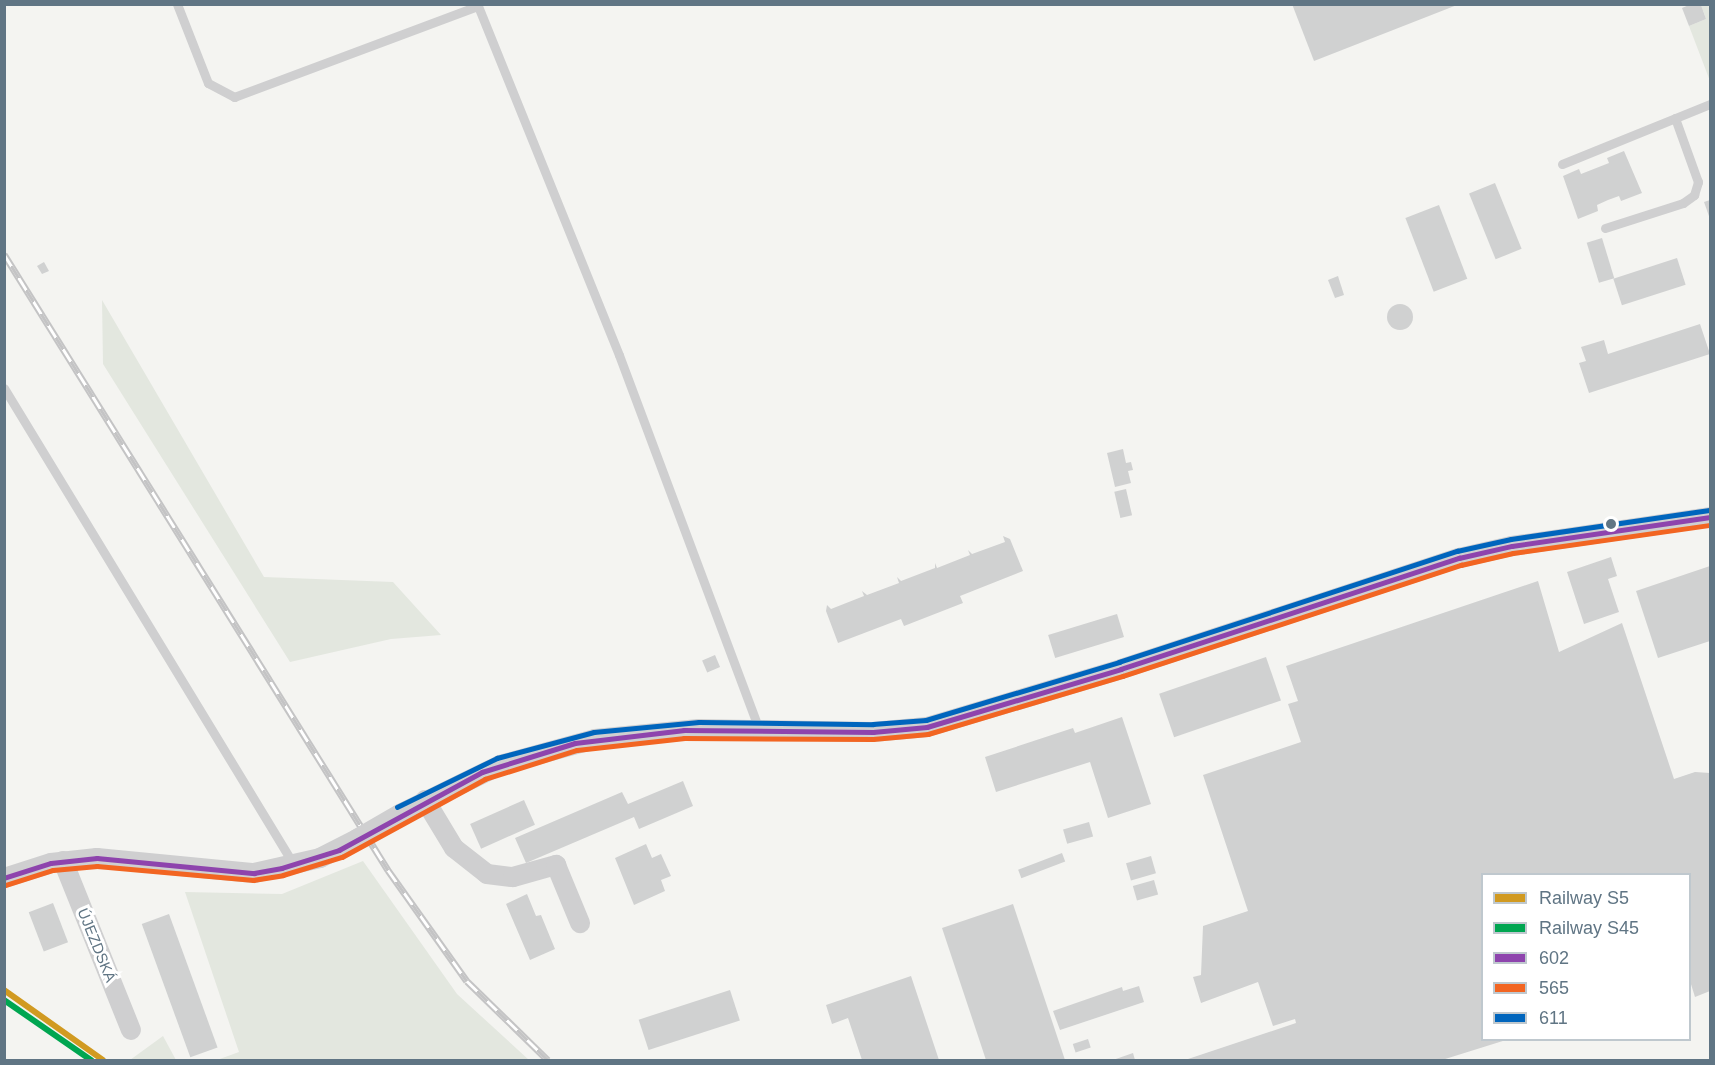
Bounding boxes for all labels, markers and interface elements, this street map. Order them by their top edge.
unlabelled marker [1605,518,1617,530]
legend [1481,873,1691,1041]
text: Railway S5 [1539,888,1629,908]
street label: ÚJEZDSKÁ [74,905,120,985]
text: Railway S45 [1539,918,1639,938]
text: 602 [1539,948,1569,968]
text: 565 [1539,978,1569,998]
text: 611 [1539,1008,1568,1028]

